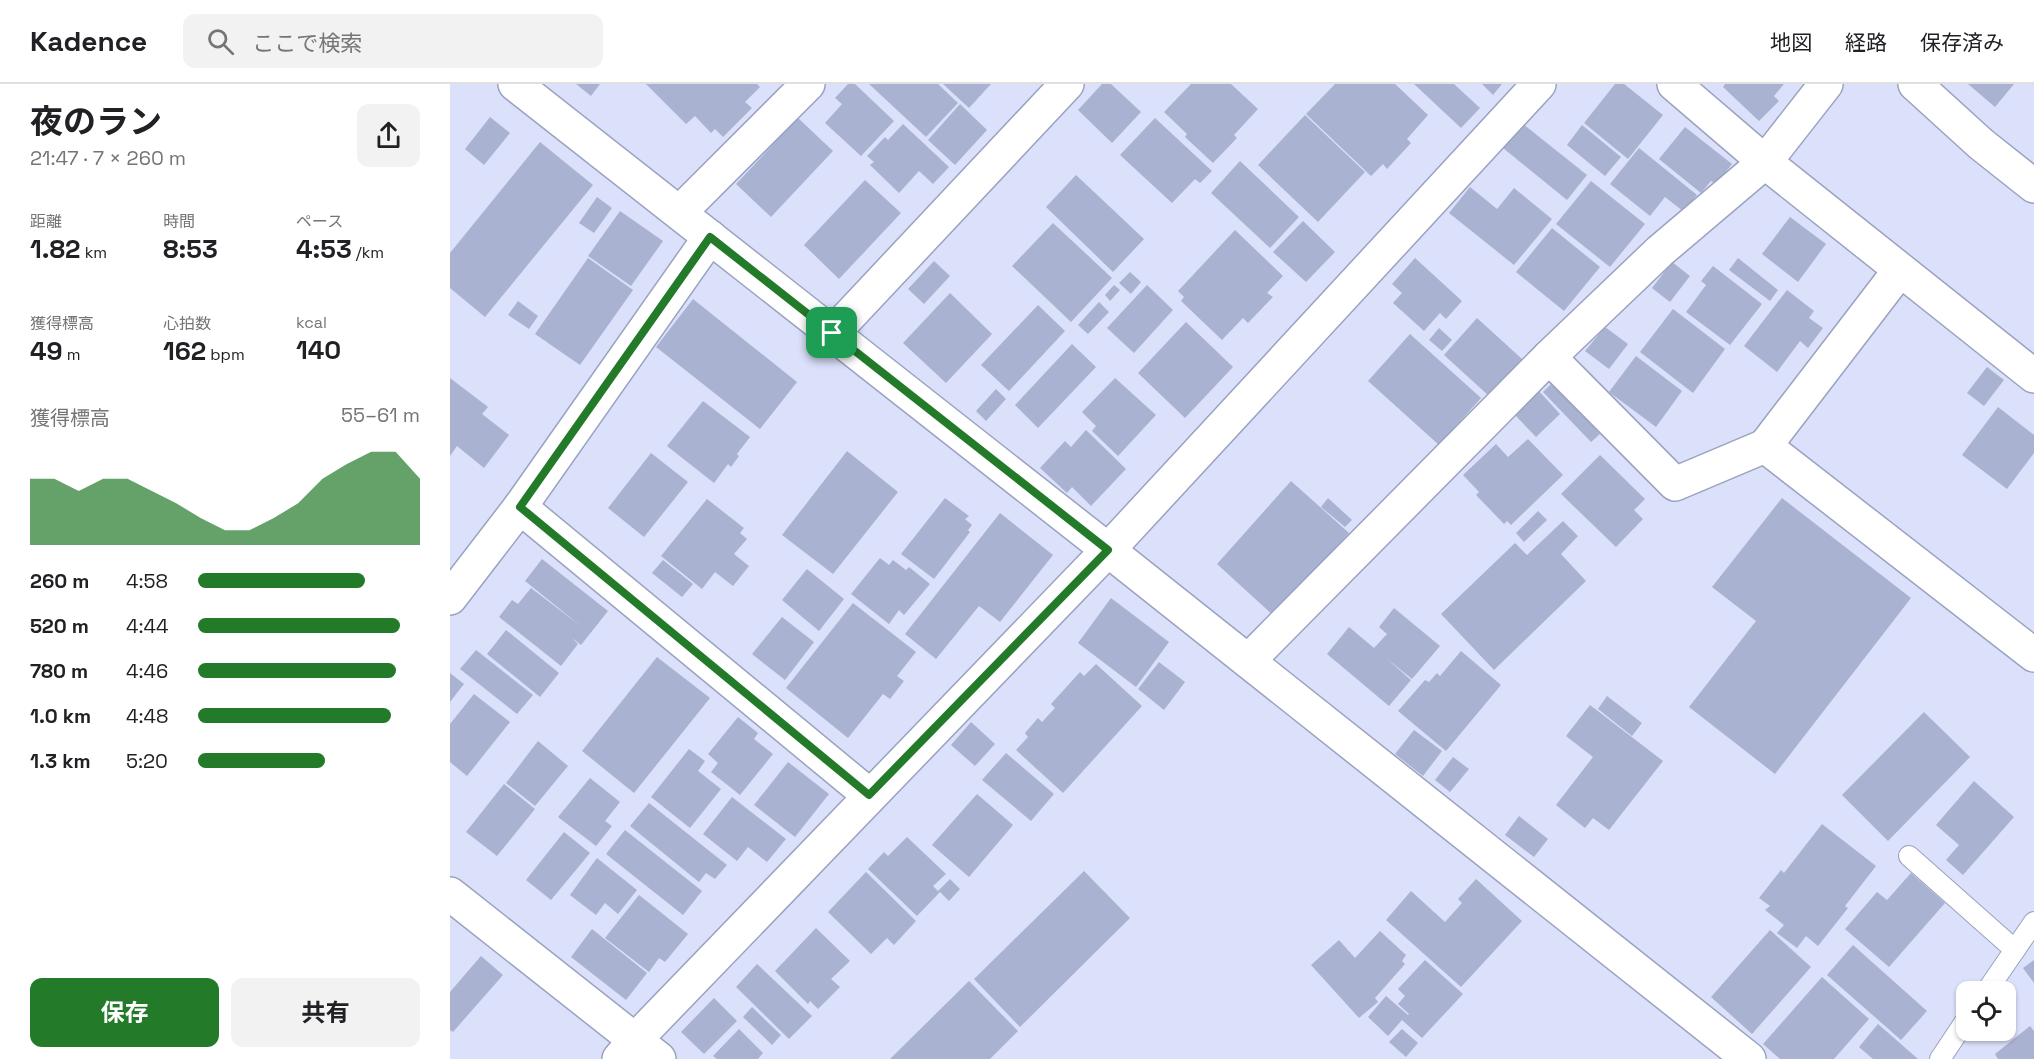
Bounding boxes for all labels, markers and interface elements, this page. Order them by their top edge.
search box [183,14,603,68]
text: Kadence [30,23,147,59]
icon: search [204,25,237,58]
text: ここで検索 [252,29,362,57]
text: 地図 [1770,29,1812,56]
text: 経路 [1845,29,1887,56]
text: 保存済み [1920,29,2004,56]
text: 夜のラン [30,101,162,143]
button: share [357,104,420,167]
text: 21:47 · 7 × 260 m [30,145,186,171]
text: 距離 [30,211,62,232]
text: 時間 [163,211,195,232]
text: ペース [296,211,343,232]
text: 1.82 [30,232,81,266]
text: 8:53 [163,232,218,266]
text: 4:53 [296,232,352,266]
text: km [81,242,107,263]
text: /km [352,242,384,263]
pin [806,307,857,358]
text: kcal [296,312,327,333]
text: 獲得標高 [30,313,94,334]
text: 心拍数 [163,313,211,334]
icon: arrive [815,316,848,349]
text: 140 [296,333,341,367]
text: 49 [30,334,63,368]
text: 162 [163,334,206,368]
text: m [63,344,80,365]
text: bpm [206,344,245,365]
text: 55–61 m [341,402,420,428]
text: 獲得標高 [30,405,110,431]
text: 260 m [30,568,89,594]
text: 4:58 [126,568,168,594]
text: 520 m [30,613,89,639]
text: 4:44 [126,613,169,639]
text: 780 m [30,658,88,684]
text: 4:46 [126,658,168,684]
text: 1.0 km [30,703,91,729]
text: 4:48 [126,703,169,729]
text: 1.3 km [30,748,91,774]
text: 5:20 [126,748,168,774]
button: 保存 [30,978,219,1047]
button: 共有 [231,978,420,1047]
map controls [1956,981,2016,1041]
button: locate [1956,981,2016,1041]

